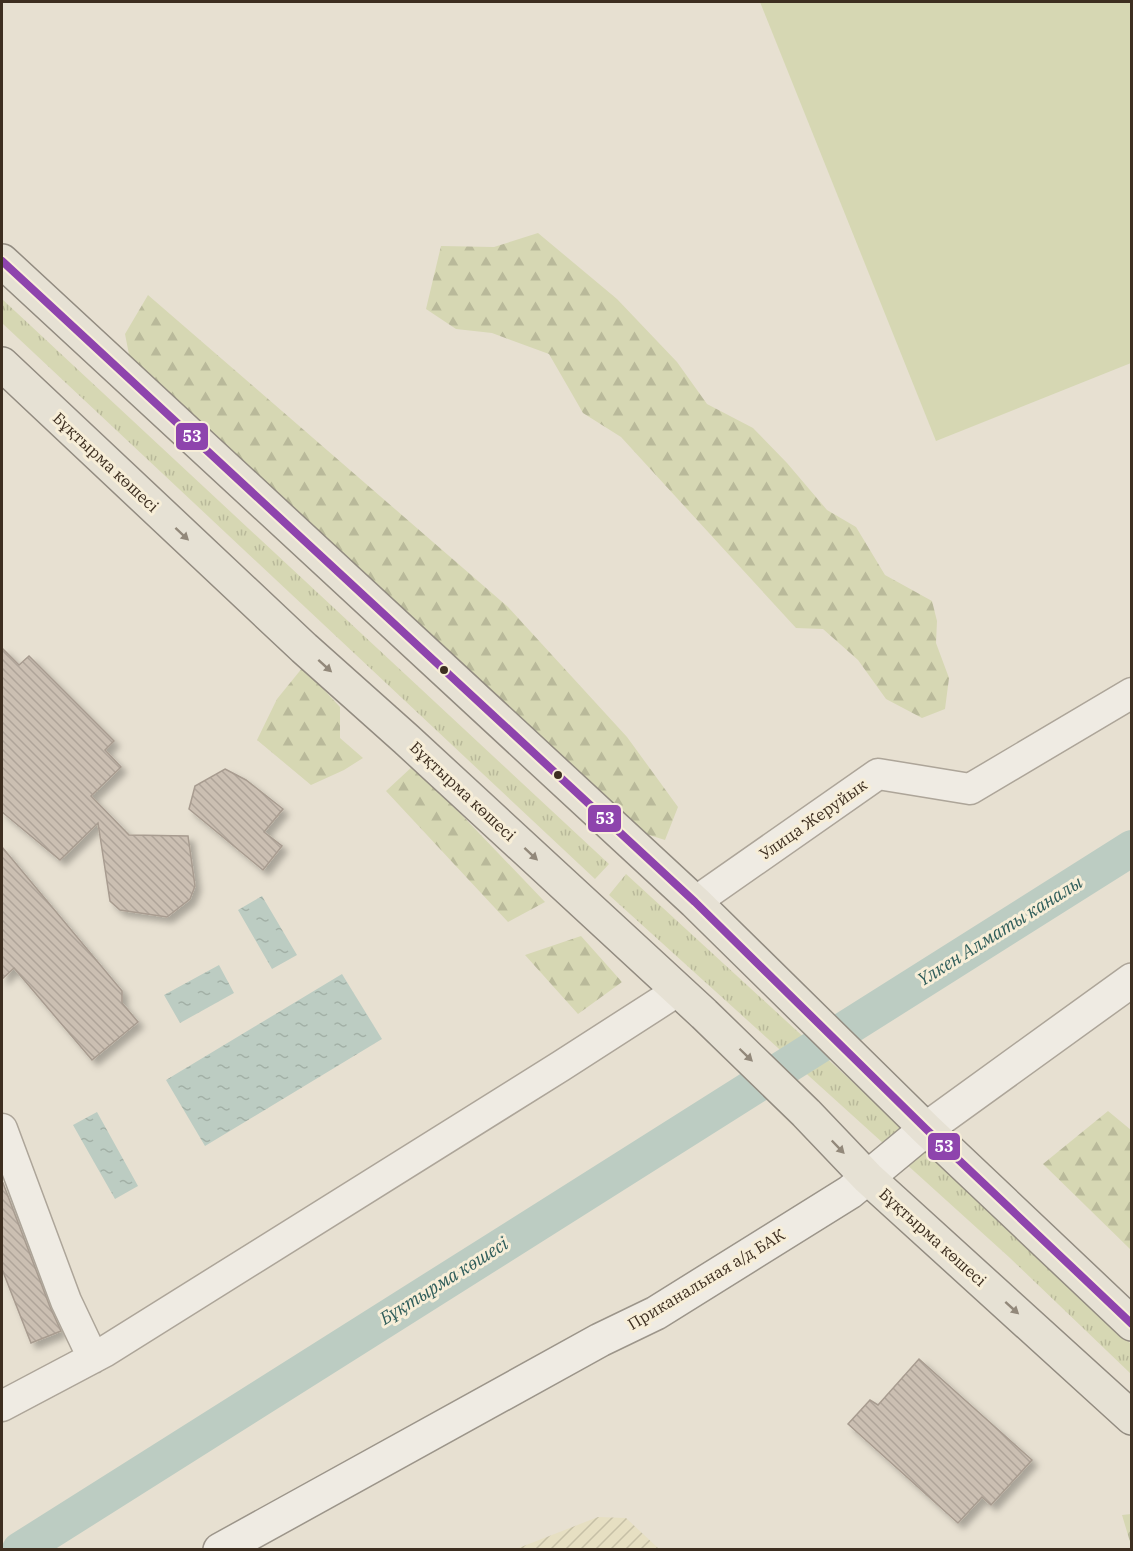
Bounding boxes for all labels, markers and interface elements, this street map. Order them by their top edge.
street label: Бұқтырма көшесі [49,408,163,516]
line badge: 53 [175,422,209,451]
text: 53 [182,426,202,446]
one-way arrow [175,526,189,540]
one-way arrow [317,659,332,672]
unlabelled marker [438,664,450,676]
street label: Бұқтырма көшесі [406,737,520,845]
unlabelled marker [552,769,564,781]
street label: Улица Жеруйык [755,774,871,864]
line badge: 53 [587,804,622,833]
text: 53 [595,808,615,828]
one-way arrow [524,847,539,861]
water label: Үлкен Алматы каналы [913,870,1087,991]
one-way arrow [739,1048,753,1062]
line badge: 53 [927,1132,961,1161]
text: 53 [934,1136,954,1156]
one-way arrow [831,1139,845,1154]
street label: Бұқтырма көшесі [875,1184,991,1290]
street label: Приканальная а/д БАК [624,1224,788,1334]
water label: Бұқтырма көшесі [374,1231,513,1330]
one-way arrow [1004,1301,1019,1314]

